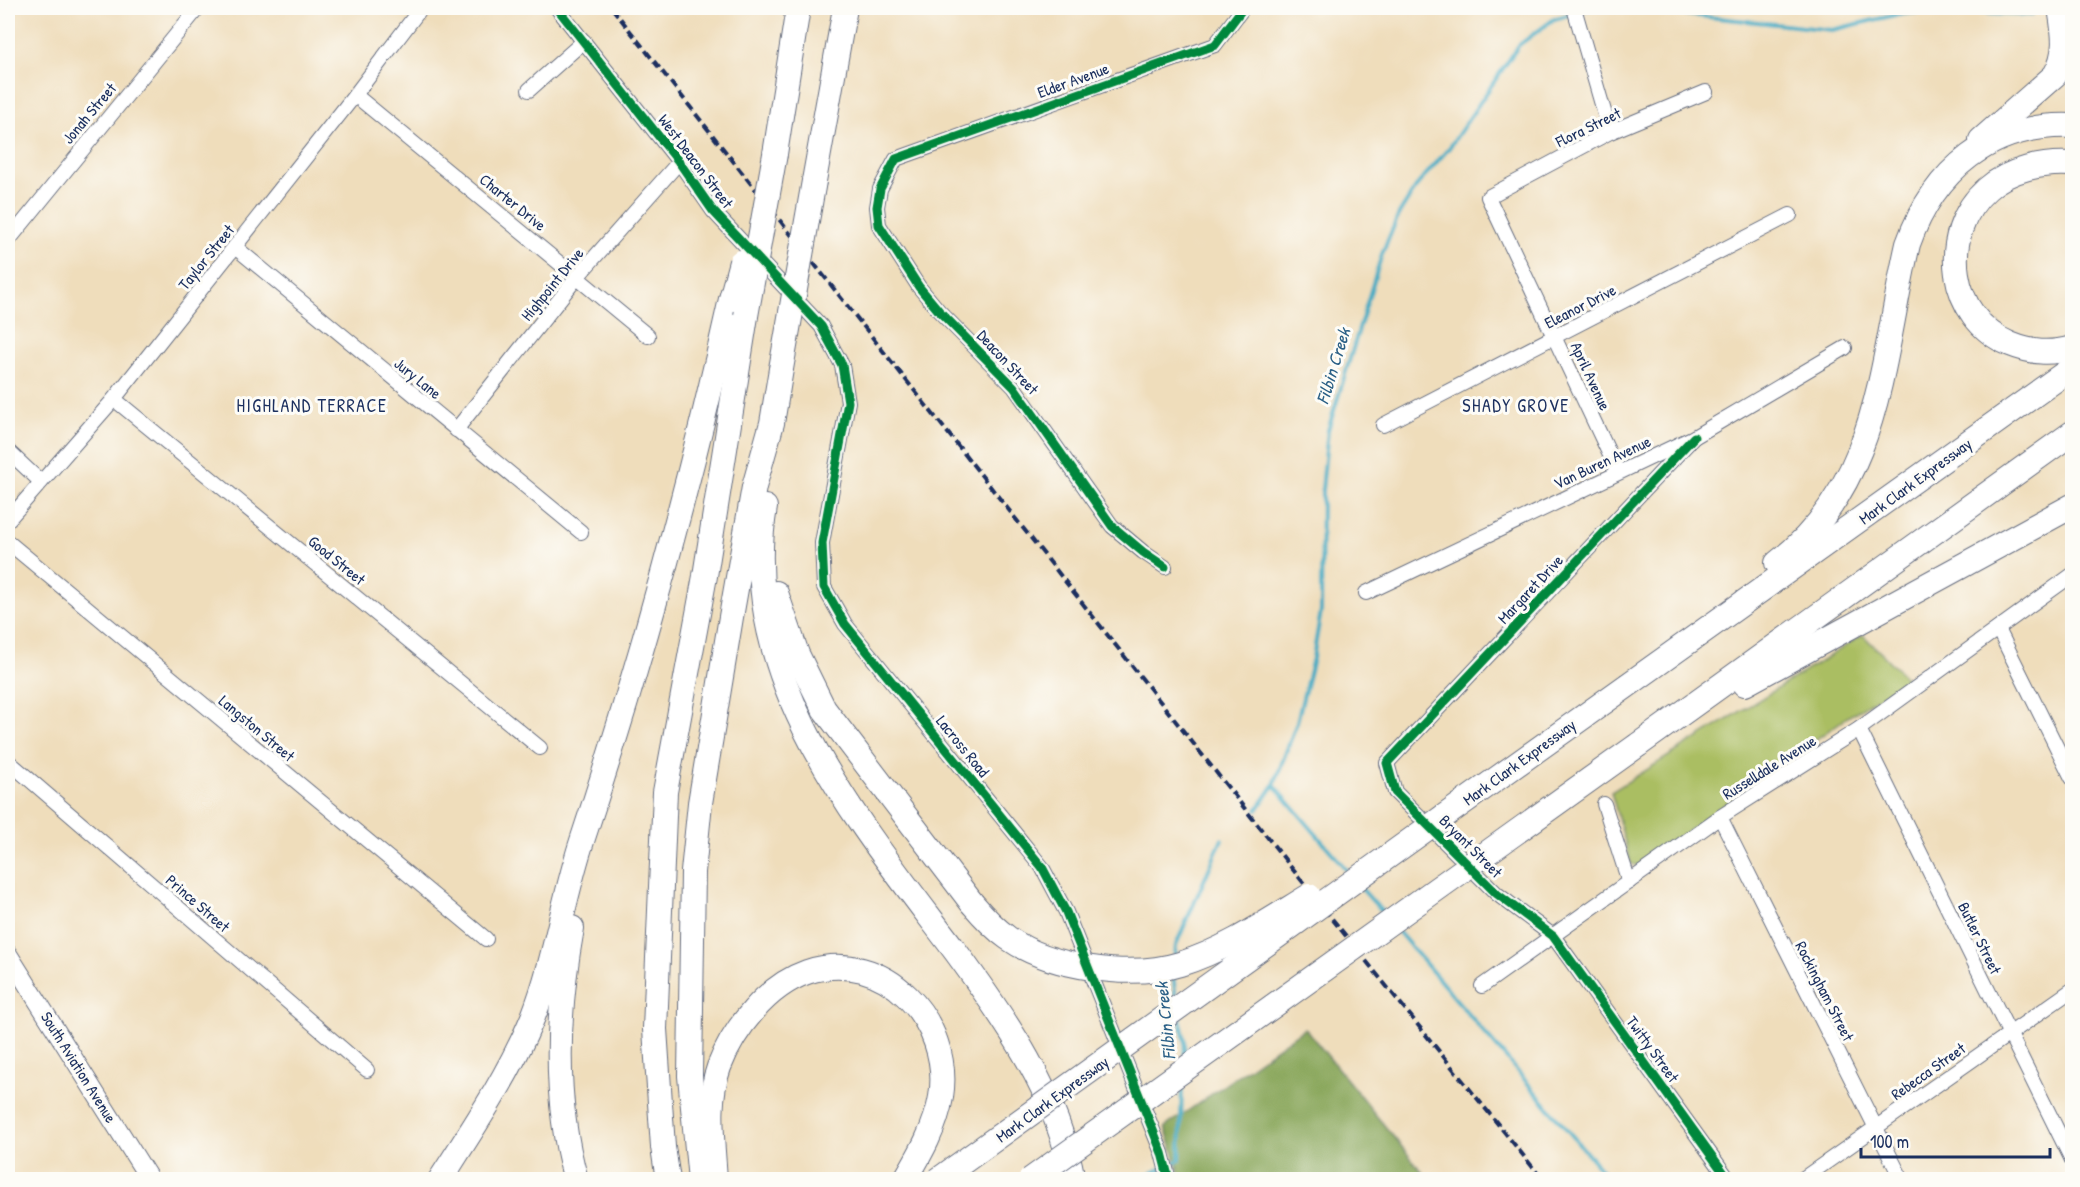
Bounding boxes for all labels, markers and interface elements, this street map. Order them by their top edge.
street label: Elder Avenue [1034,57,1112,103]
street label: Jonah Street [57,77,121,148]
street label: Flora Street [1551,102,1625,153]
street label: West Deacon Street [653,109,739,213]
street label: Charter Drive [475,168,551,236]
street label: Taylor Street [173,219,240,294]
street label: Highpoint Drive [516,242,589,325]
street label: Eleanor Drive [1540,278,1620,333]
water label: Filbin Creek [1310,324,1357,407]
street label: Deacon Street [972,325,1044,400]
street label: April Avenue [1566,338,1617,414]
street label: Jury Lane [390,352,447,404]
district label: HIGHLAND TERRACE [237,393,387,418]
district label: SHADY GROVE [1462,393,1570,418]
street label: Van Buren Avenue [1550,430,1655,494]
street label: Mark Clark Expressway [1854,432,1976,529]
street label: Good Street [304,530,371,590]
street label: Margaret Drive [1492,549,1568,628]
street label: Langston Street [214,690,300,767]
street label: Lacross Road [931,711,995,781]
street label: Mark Clark Expressway [1458,713,1580,810]
street label: Russelldale Avenue [1718,729,1821,805]
street label: Bryant Street [1435,810,1508,883]
street label: Prince Street [161,869,235,937]
street label: Butler Street [1953,898,2007,978]
street label: Rockingham Street [1790,937,1860,1045]
water label: Filbin Creek [1148,979,1182,1061]
street label: South Aviation Avenue [36,1007,122,1127]
street label: Twitty Street [1621,1011,1685,1087]
street label: Rebecca Street [1886,1037,1970,1105]
street label: Mark Clark Expressway [991,1050,1113,1147]
scale bar [1861,1121,2050,1159]
text: 100 m [1870,1129,1909,1154]

